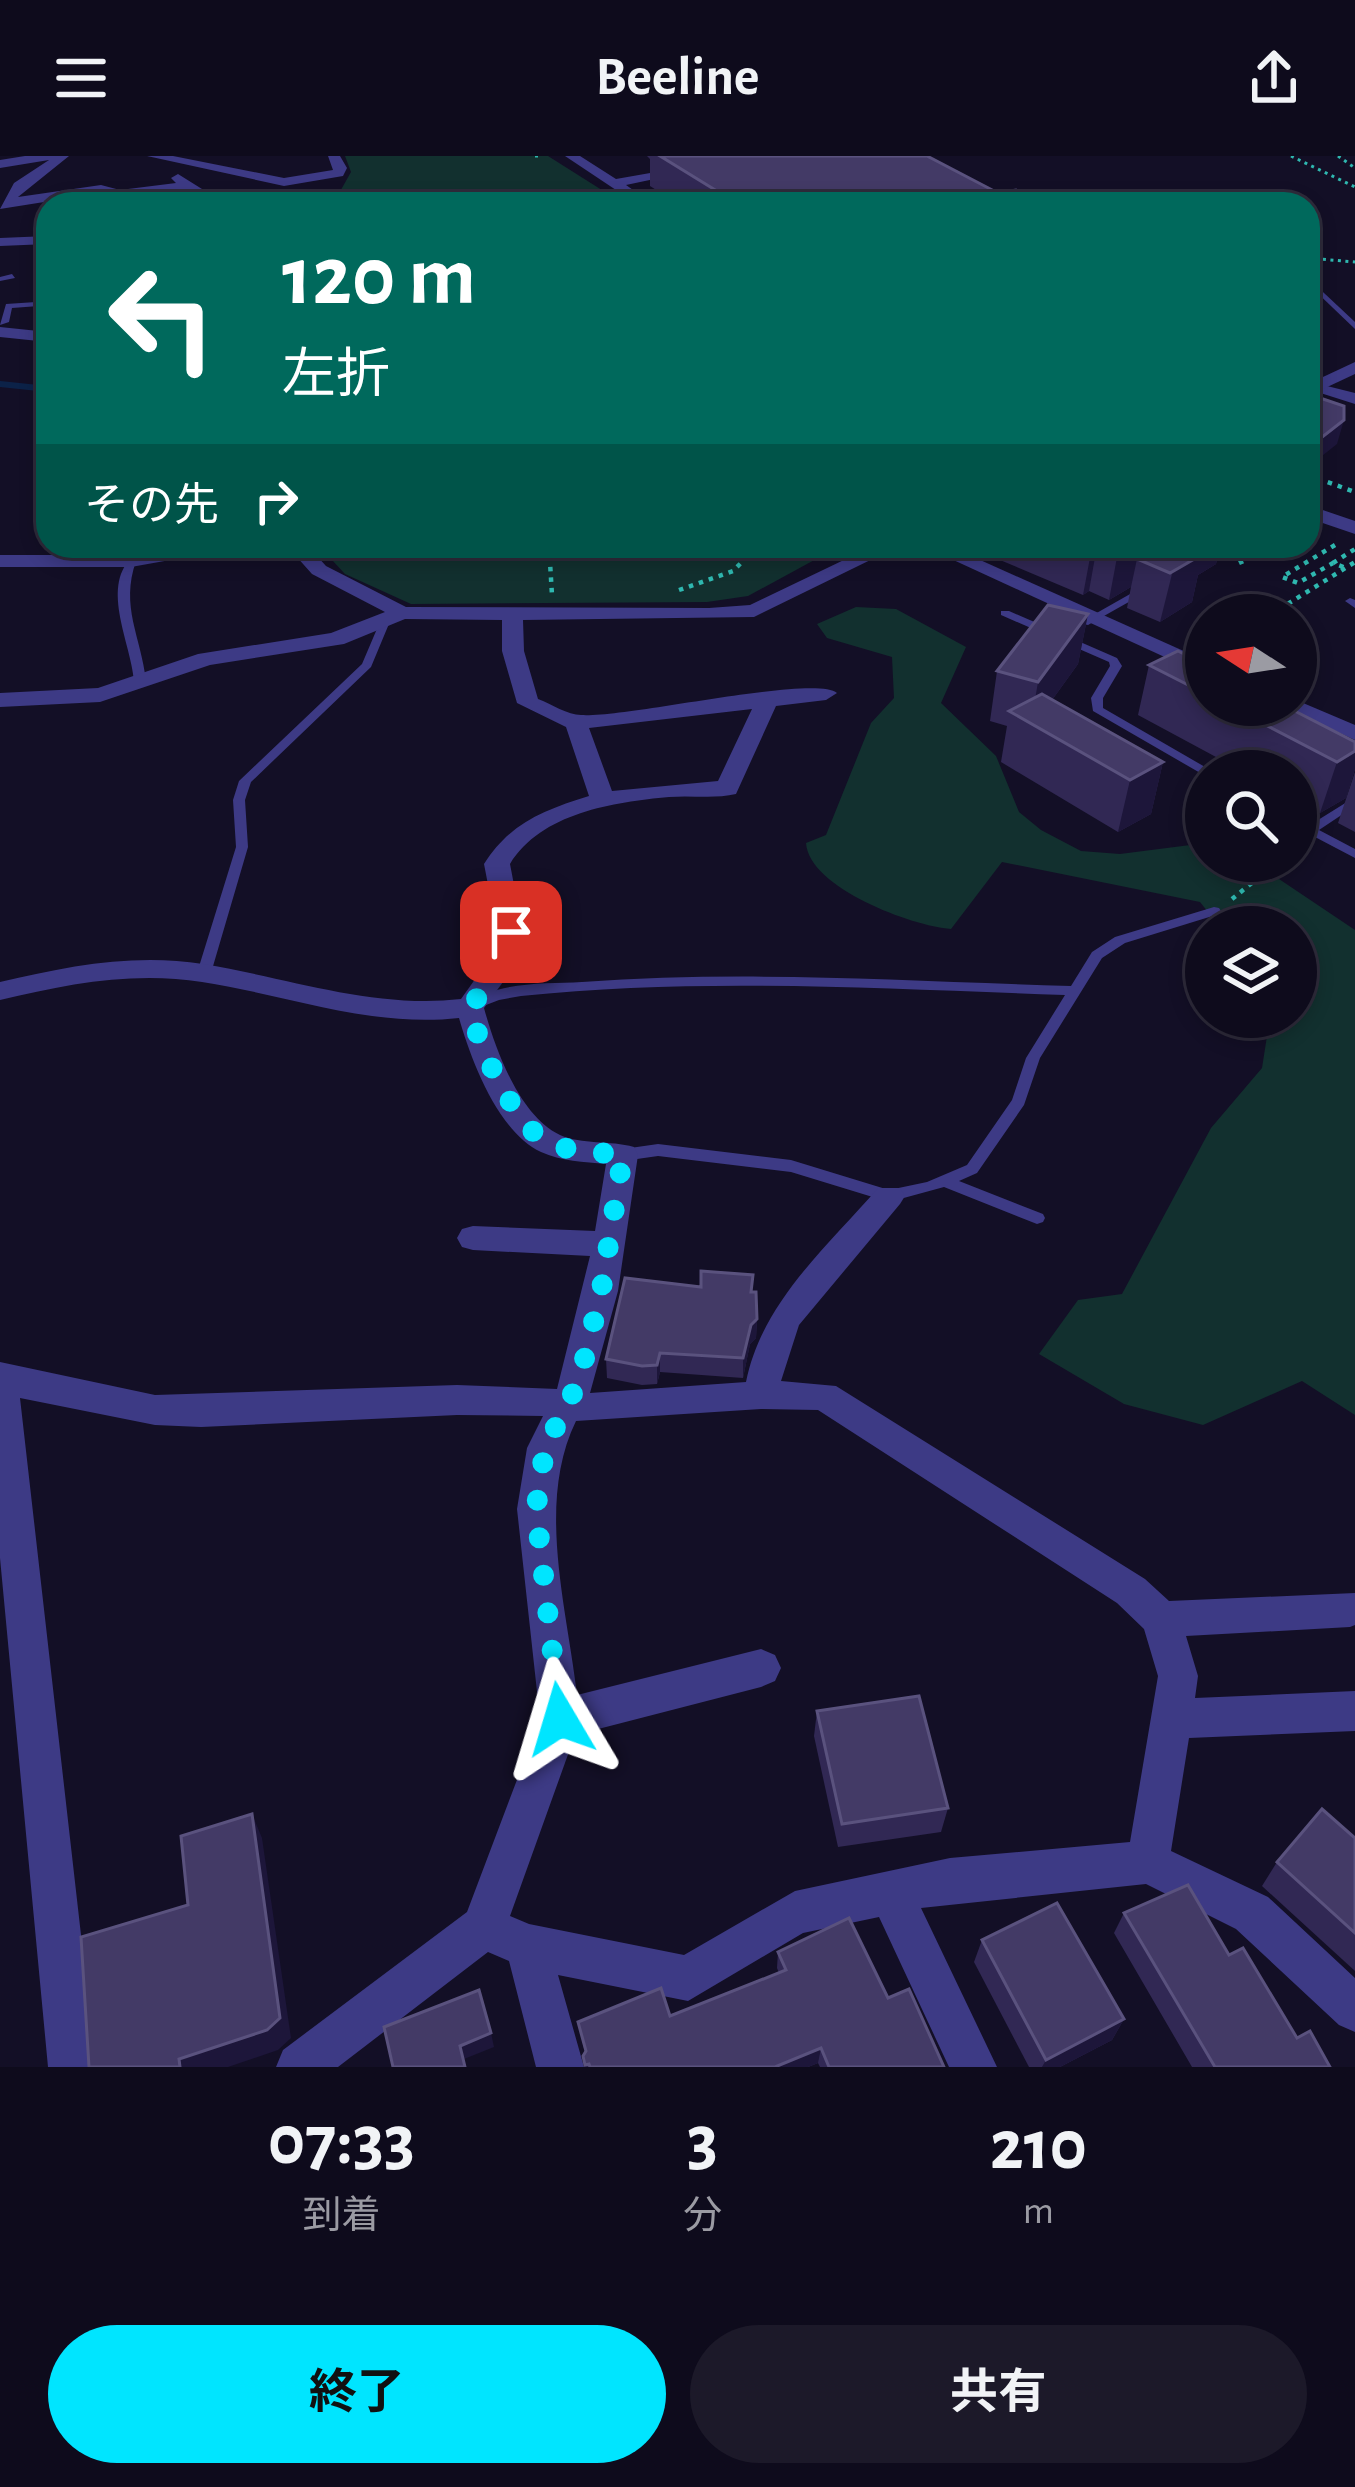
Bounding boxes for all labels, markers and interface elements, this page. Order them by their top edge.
icon: menu [48,45,114,111]
icon: share [1241,45,1307,111]
text: Beeline [595,51,760,105]
text: 120 m [282,236,476,320]
icon: left [84,240,240,396]
text: 左折 [282,349,390,403]
icon: right [243,468,309,534]
text: その先 [84,484,219,529]
north arrow [1185,594,1317,726]
map controls [1185,594,1317,1038]
button: search [1185,750,1317,882]
pin [460,881,562,983]
icon: arrive [478,899,544,965]
button: layers [1185,906,1317,1038]
position arrow [497,1656,623,1782]
text: 07:33 [268,2105,415,2177]
text: 3 [687,2105,718,2177]
text: 210 [990,2110,1087,2182]
text: m [1023,2192,1054,2231]
text: 到着 [302,2197,380,2236]
text: 分 [683,2197,722,2236]
button: 終了 [48,2325,666,2463]
button: 共有 [690,2325,1307,2463]

